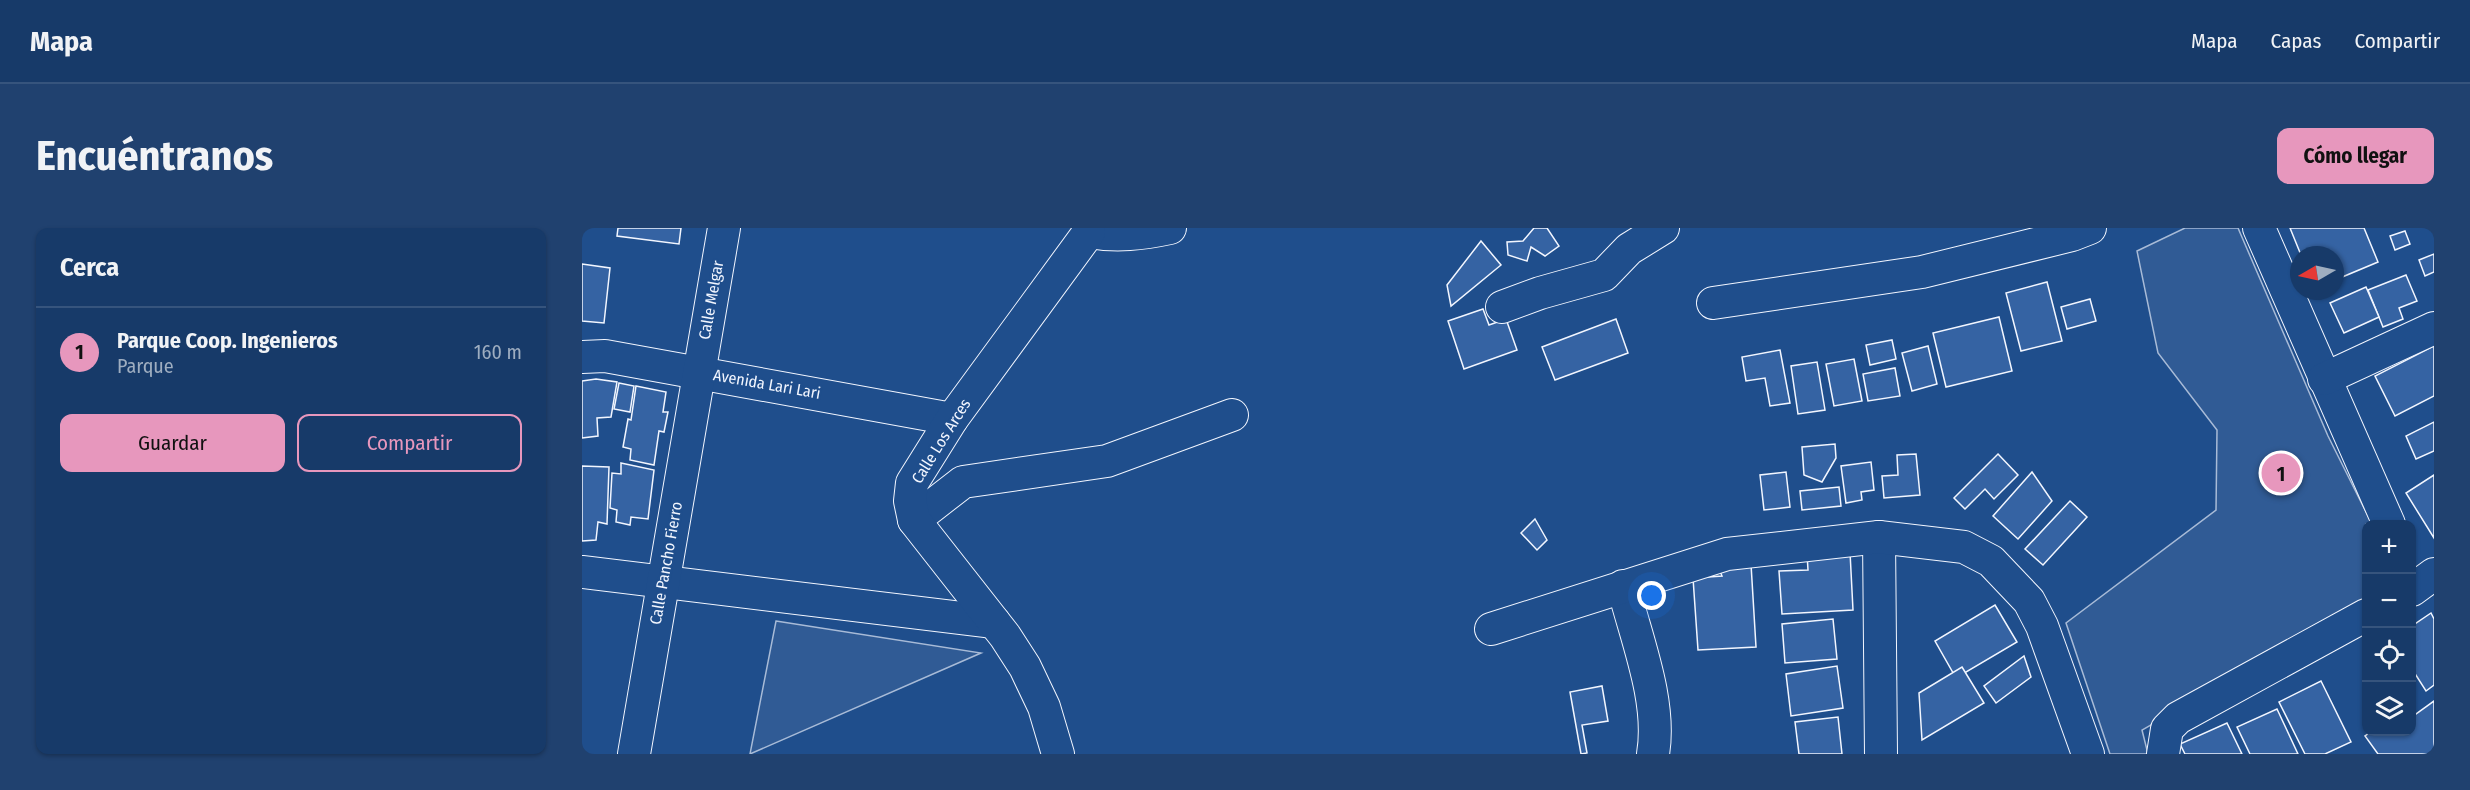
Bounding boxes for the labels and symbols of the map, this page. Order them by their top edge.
north arrow [2290,246,2344,300]
street label: Calle Melgar [695,259,727,341]
street label: Avenida Lari Lari [712,365,822,403]
street label: Calle Los Arces [907,395,975,487]
pin: 1 [2262,450,2300,496]
street label: Calle Pancho Fierro [646,500,686,626]
your location [1637,581,1666,610]

